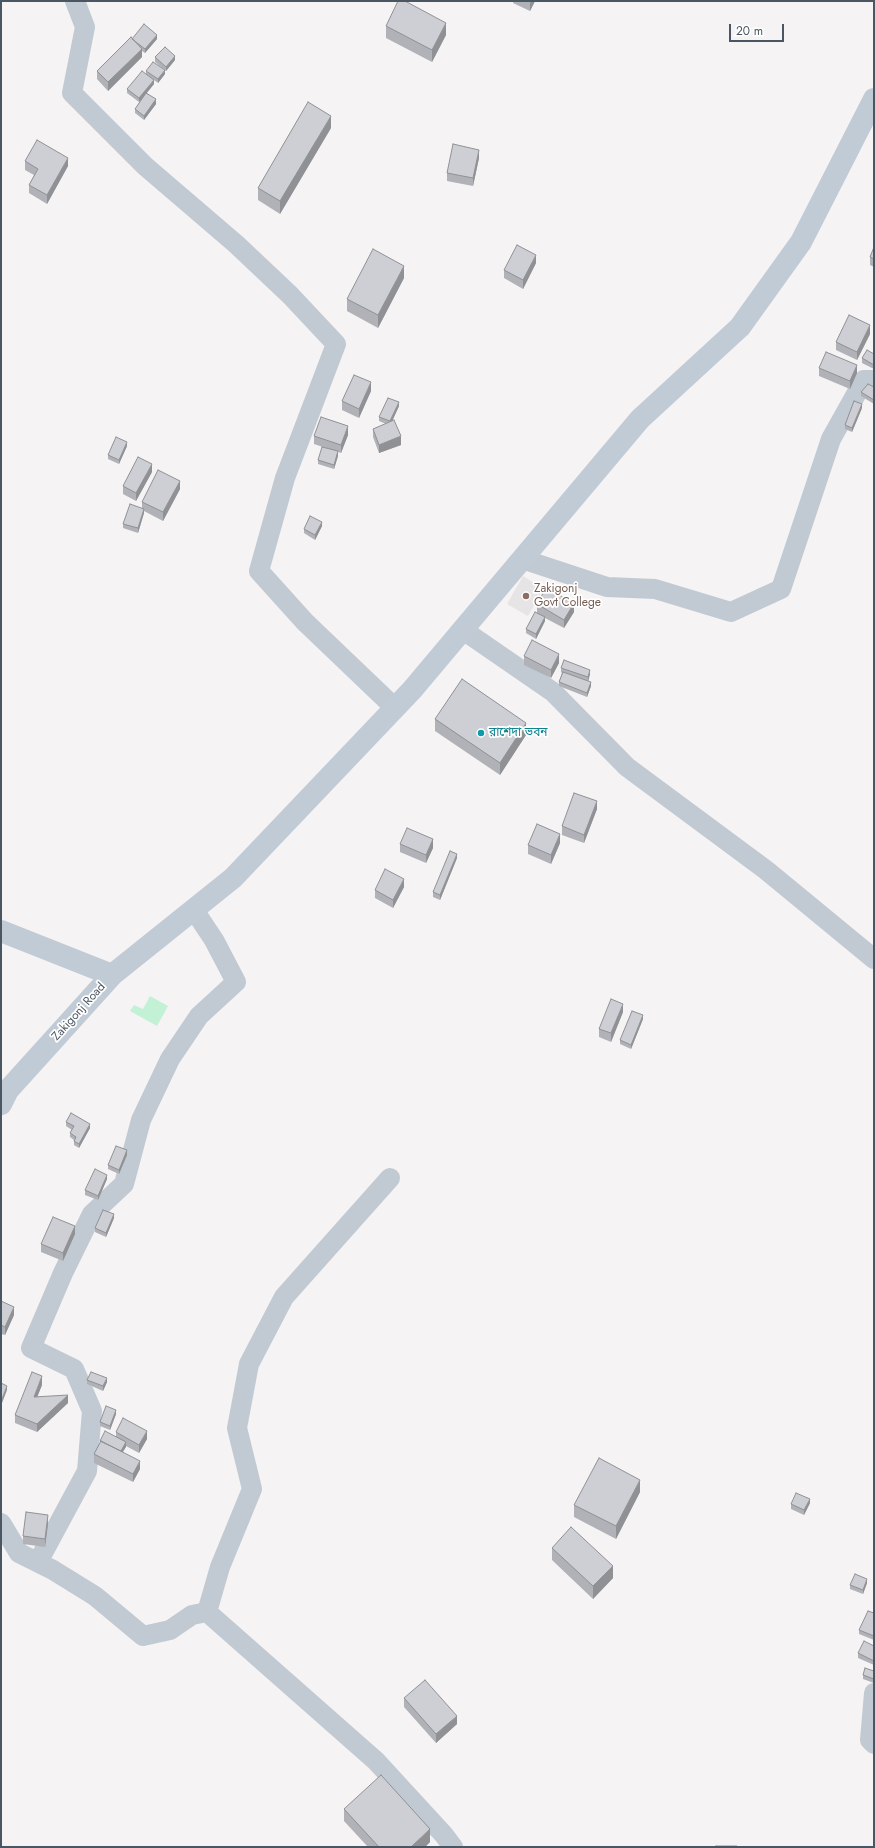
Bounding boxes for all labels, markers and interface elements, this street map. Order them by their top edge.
scale bar [731,16,786,42]
text: 20 m [736,22,763,40]
place label: Zakigonj Govt College [534,582,601,610]
marker: Zakigonj Govt College [521,591,531,601]
place label: রাশেদা ভবন [489,726,548,740]
marker: রাশেদা ভবন [476,728,486,738]
street label: Zakigonj Road [49,980,109,1044]

